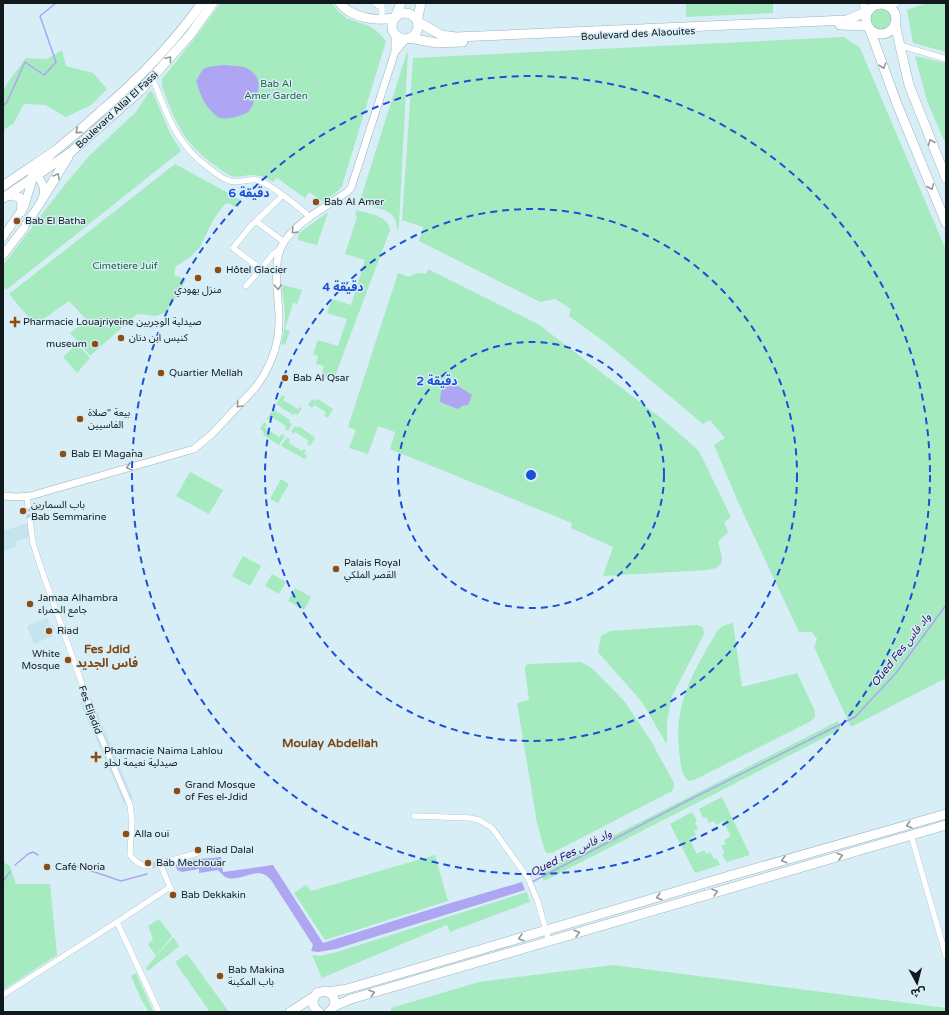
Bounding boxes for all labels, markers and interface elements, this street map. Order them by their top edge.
street label: Boulevard des Alaouites [581,25,696,43]
one-way arrow [165,57,172,64]
one-way arrow [879,63,887,70]
street label: Boulevard Allal El Fassi [73,69,161,151]
park label: Bab Al Amer Garden [244,78,308,102]
one-way arrow [75,127,83,134]
one-way arrow [928,138,936,146]
one-way arrow [52,173,59,180]
one-way arrow [926,183,934,191]
text: 6 دقيقة [229,186,269,200]
place label: Bab Al Amer [324,196,384,208]
marker: Bab Al Amer [311,197,321,207]
place label: Bab El Batha [25,215,86,227]
marker: Bab El Batha [12,216,22,226]
one-way arrow [291,227,299,234]
park label: Cimetiere Juif [92,260,158,272]
place label: Hôtel Glacier [226,264,287,276]
marker: Hôtel Glacier [213,265,223,275]
marker: منزل يهودي [193,273,203,283]
text: 4 دقيقة [323,280,363,294]
place label: منزل يهودي [174,284,222,297]
one-way arrow [273,284,282,290]
place label: Pharmacie Louajriyeine صيدلية الوجريين [23,316,201,328]
marker: Pharmacie Louajriyeine صيدلية الوجريين [10,317,20,327]
place label: كنيس ابن دنان [129,332,189,344]
marker: كنيس ابن دنان [116,333,126,343]
place label: museum [46,338,87,350]
marker: museum [90,339,100,349]
place label: Quartier Mellah [169,367,243,379]
marker: Quartier Mellah [156,368,166,378]
place label: Bab Al Qsar [293,372,349,384]
marker: Bab Al Qsar [280,373,290,383]
text: 2 دقيقة [417,374,457,388]
one-way arrow [236,400,244,408]
place label: بيعة "صلاة الفاسيين [88,407,131,431]
marker: بيعة "صلاة الفاسيين [75,414,85,424]
place label: Bab El Magana [71,448,143,460]
marker: Bab El Magana [58,449,68,459]
one-way arrow [126,462,133,471]
centre of rings [524,468,538,482]
place label: باب السمارين Bab Semmarine [31,499,107,523]
marker: باب السمارين Bab Semmarine [18,506,28,516]
place label: Palais Royal القصر الملكي [344,557,401,582]
marker: Palais Royal القصر الملكي [331,564,341,574]
place label: Jamaa Alhambra جامع الحمراء [38,592,118,617]
marker: Jamaa Alhambra جامع الحمراء [25,599,35,609]
water label: Oued Fes واد فاس [868,611,934,689]
place label: Riad [57,625,79,637]
marker: Riad [44,626,54,636]
district label: Fes Jdid فاس الجديد [76,642,138,670]
place label: White Mosque [22,648,60,672]
marker: White Mosque [63,655,73,665]
street label: Fes Eljadid [76,684,104,736]
district label: Moulay Abdellah [282,736,378,751]
place label: Pharmacie Naima Lahlou صيدلية نعيمة لحلو [104,745,223,769]
marker: Pharmacie Naima Lahlou صيدلية نعيمة لحلو [91,752,101,762]
place label: Grand Mosque of Fes el-Jdid [185,779,256,803]
marker: Grand Mosque of Fes el-Jdid [172,786,182,796]
one-way arrow [905,820,912,829]
water label: Oued Fes واد فاس [528,827,614,879]
place label: Alla oui [134,828,169,840]
marker: Alla oui [121,829,131,839]
place label: Riad Dalal [206,844,254,856]
marker: Riad Dalal [193,845,203,855]
one-way arrow [836,852,843,861]
one-way arrow [780,856,787,864]
place label: Bab Mechouar [156,857,226,869]
marker: Bab Mechouar [143,858,153,868]
place label: Café Noria [55,861,105,873]
marker: Café Noria [42,862,52,872]
one-way arrow [711,888,718,897]
place label: Bab Dekkakin [181,889,246,901]
marker: Bab Dekkakin [168,890,178,900]
one-way arrow [656,892,663,901]
one-way arrow [573,929,580,938]
one-way arrow [518,933,525,942]
north arrow [897,963,937,1003]
place label: Bab Makina باب المكينة [228,964,284,988]
marker: Bab Makina باب المكينة [215,971,225,981]
text: ش [910,985,926,1000]
one-way arrow [368,989,375,998]

